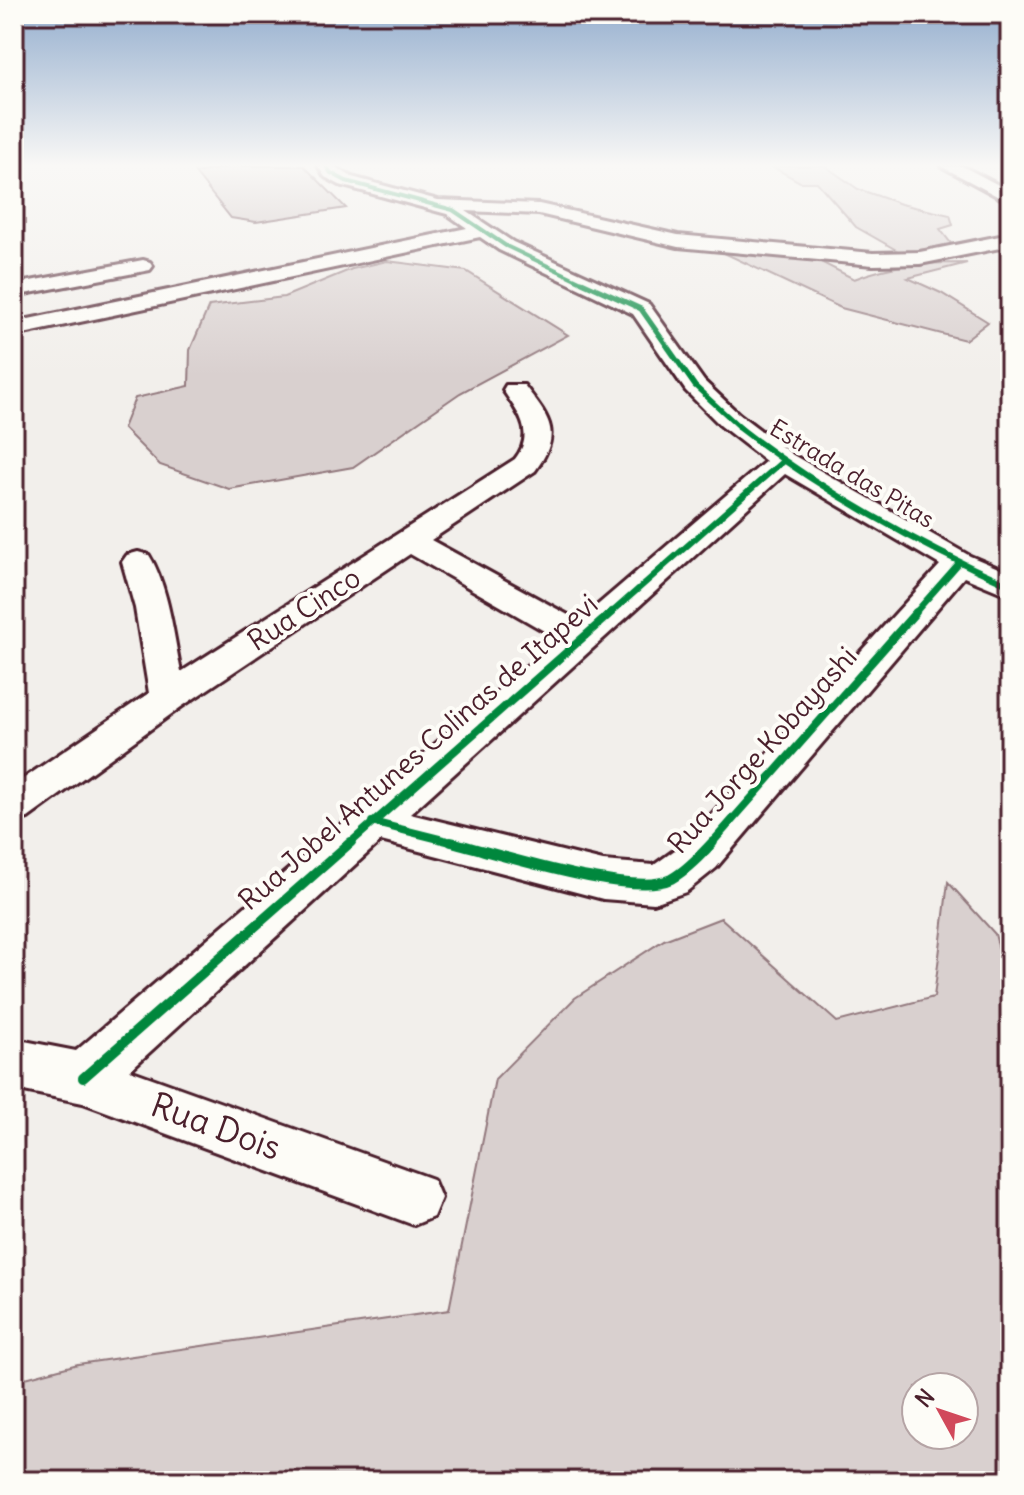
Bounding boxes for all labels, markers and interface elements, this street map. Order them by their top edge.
street label: Estrada das Pitas [765,412,940,534]
street label: Rua Cinco [241,559,367,659]
street label: Rua Jobel Antunes Colinas de Itapevi [231,586,605,918]
street label: Rua Jorge Kobayashi [660,639,864,861]
street label: Rua Dois [145,1082,287,1169]
north arrow [900,1371,980,1451]
text: N [909,1383,940,1413]

